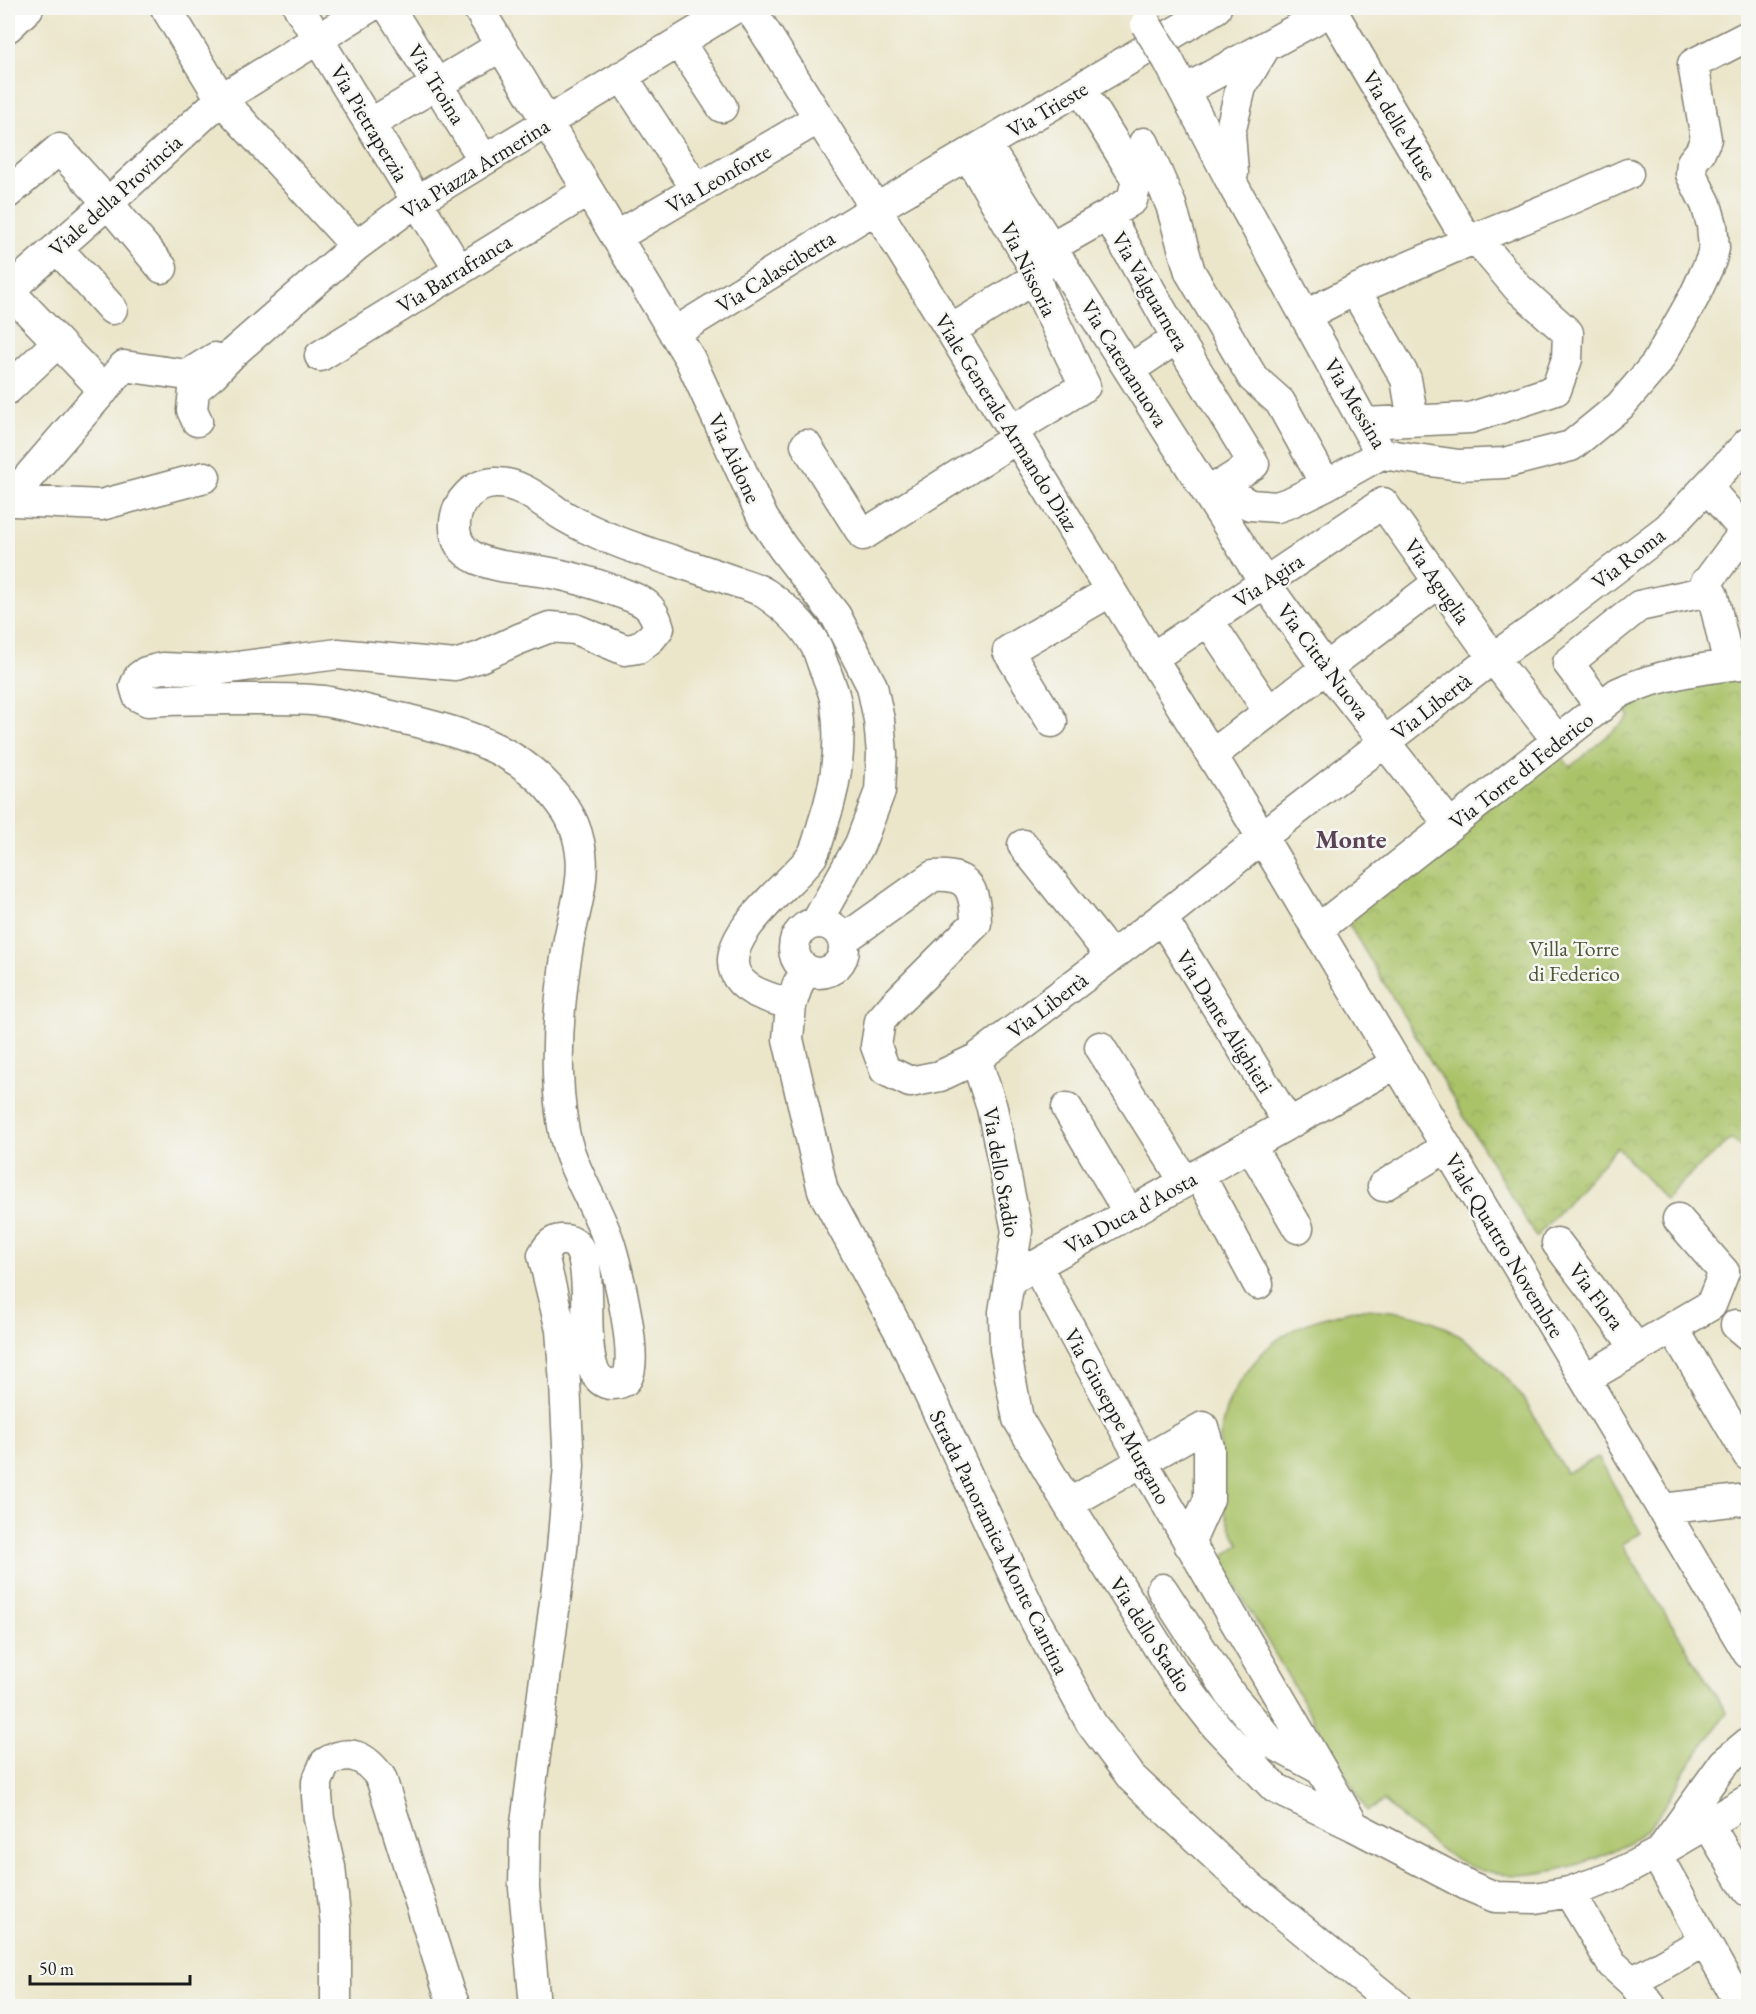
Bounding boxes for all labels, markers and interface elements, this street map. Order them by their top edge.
street label: Via Troina [401,39,473,130]
street label: Via Pietraperzia [323,59,416,187]
street label: Via delle Muse [1355,65,1444,186]
street label: Via Trieste [1001,74,1093,145]
street label: Via Piazza Armerina [396,111,555,226]
street label: Viale della Provincia [42,128,188,263]
street label: Via Leonforte [660,136,776,220]
street label: Via Nissoria [993,217,1064,322]
street label: Via Calascibetta [710,223,841,320]
street label: Via Valguarnera [1105,226,1197,356]
street label: Via Barrafranca [391,227,517,320]
street label: Via Catenanuova [1074,294,1175,433]
street label: Viale Generale Armando Diaz [928,308,1086,537]
street label: Via Messina [1317,353,1394,454]
street label: Via Aidone [701,409,768,508]
street label: Via Roma [1586,521,1671,596]
street label: Via Aguglia [1398,533,1478,630]
street label: Via Agira [1227,546,1309,615]
street label: Via Città Nuova [1270,597,1377,726]
street label: Via Libertà [1385,666,1477,747]
street label: Via Torre di Federico [1443,705,1600,836]
district label: Monte [1315,822,1387,856]
park label: Villa Torre di Federico [1528,934,1620,988]
street label: Via Dante Alighieri [1169,944,1280,1098]
street label: Via Libertà [1001,965,1094,1045]
street label: Via dello Stadio [976,1105,1027,1240]
street label: Viale Quattro Novembre [1438,1148,1571,1343]
street label: Via Duca d'Aosta [1059,1164,1202,1261]
street label: Via Flora [1562,1257,1631,1336]
street label: Via Giuseppe Murgano [1057,1323,1178,1510]
street label: Strada Panoramica Monte Cantina [923,1405,1076,1679]
street label: Via dello Stadio [1103,1571,1199,1698]
scale bar [30,1948,190,1986]
text: 50 m [39,1957,74,1980]

